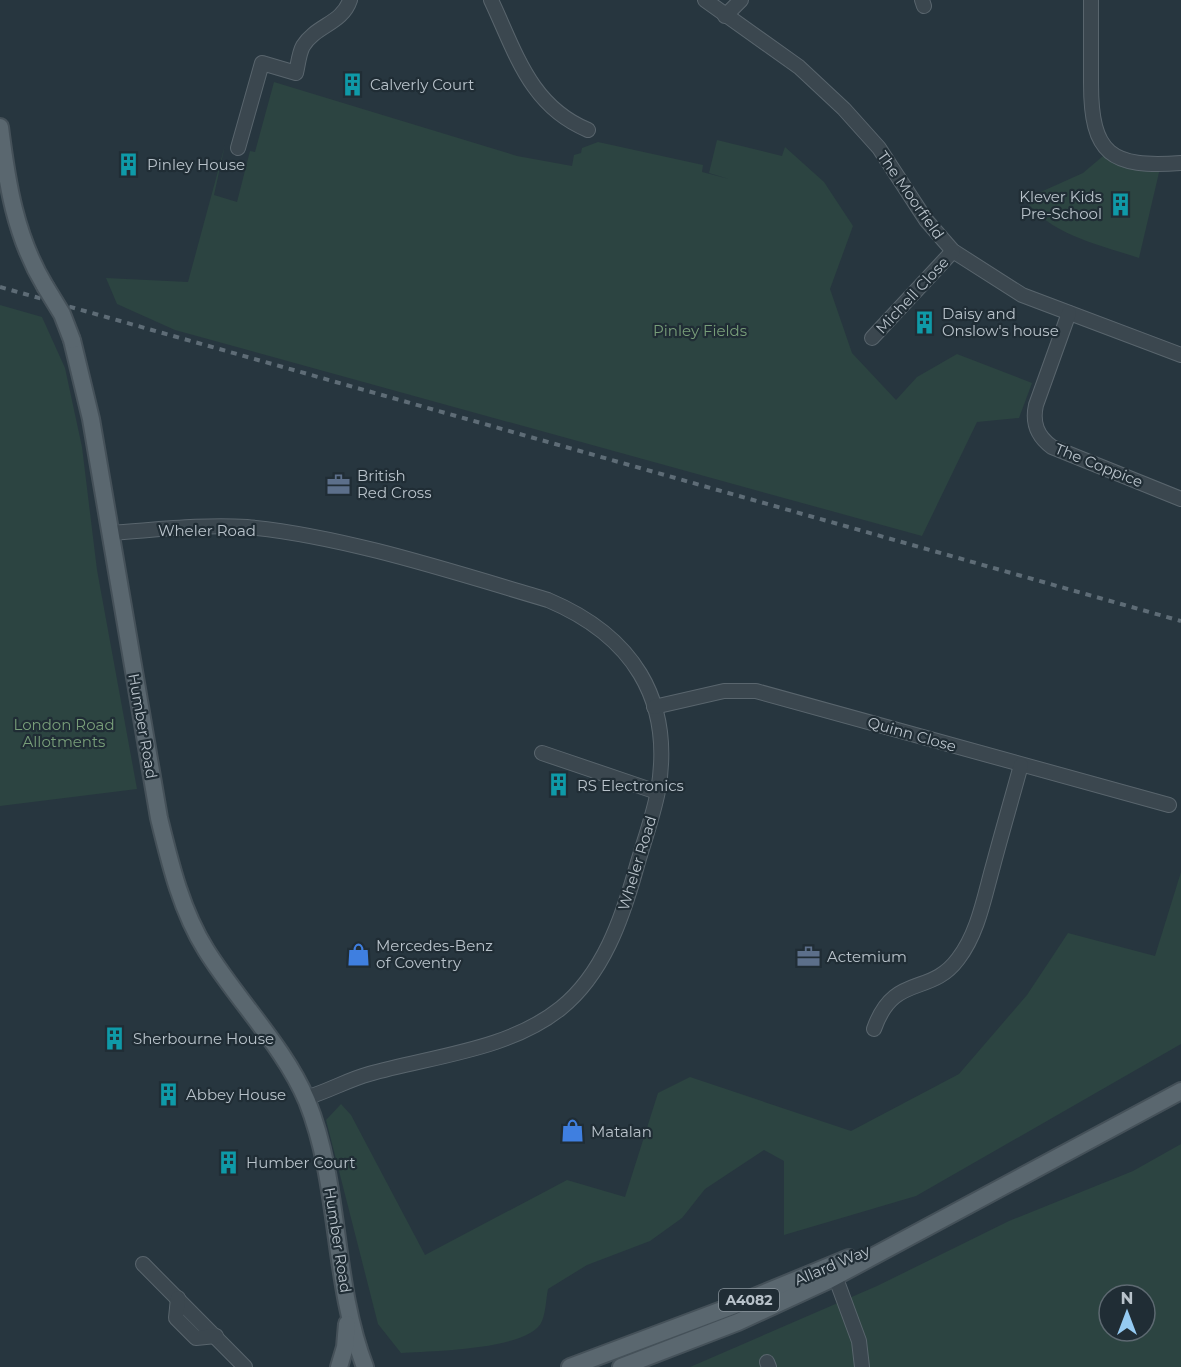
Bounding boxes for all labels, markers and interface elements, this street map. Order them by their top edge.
building icon: Calverly Court [339,71,365,97]
place label: Calverly Court [370,75,474,94]
street label: The Moorfield [874,147,948,243]
building icon: Pinley House [116,151,142,177]
place label: Pinley House [147,155,245,174]
place label: Klever Kids Pre-School [1019,187,1102,223]
building icon: Klever Kids Pre-School [1107,192,1133,218]
street label: Michell Close [872,253,952,337]
place label: Daisy and Onslow's house [942,304,1059,340]
building icon: Daisy and Onslow's house [911,309,937,335]
park label: Pinley Fields [653,321,747,340]
street label: The Coppice [1052,439,1146,491]
place label: British Red Cross [357,466,432,502]
office icon: British Red Cross [326,471,352,497]
street label: Wheler Road [158,521,256,540]
street label: Humber Road [124,672,162,780]
street label: Quinn Close [865,712,959,756]
park label: London Road Allotments [13,715,115,751]
building icon: RS Electronics [546,772,572,798]
place label: RS Electronics [577,776,684,795]
street label: Wheler Road [614,813,660,913]
place label: Mercedes-Benz of Coventry [376,936,493,972]
shop icon: Mercedes-Benz of Coventry [345,941,371,967]
office icon: Actemium [796,943,822,969]
place label: Actemium [827,947,907,966]
building icon: Sherbourne House [102,1025,128,1051]
place label: Sherbourne House [133,1029,274,1048]
building icon: Abbey House [155,1081,181,1107]
place label: Abbey House [186,1085,286,1104]
shop icon: Matalan [560,1118,586,1144]
place label: Matalan [591,1122,652,1141]
building icon: Humber Court [215,1149,241,1175]
place label: Humber Court [246,1153,355,1172]
street label: Humber Road [320,1186,356,1294]
street label: Allard Way [791,1240,873,1289]
north arrow [1097,1283,1157,1343]
road number: A4082 [719,1289,779,1311]
text: N [1121,1289,1133,1308]

